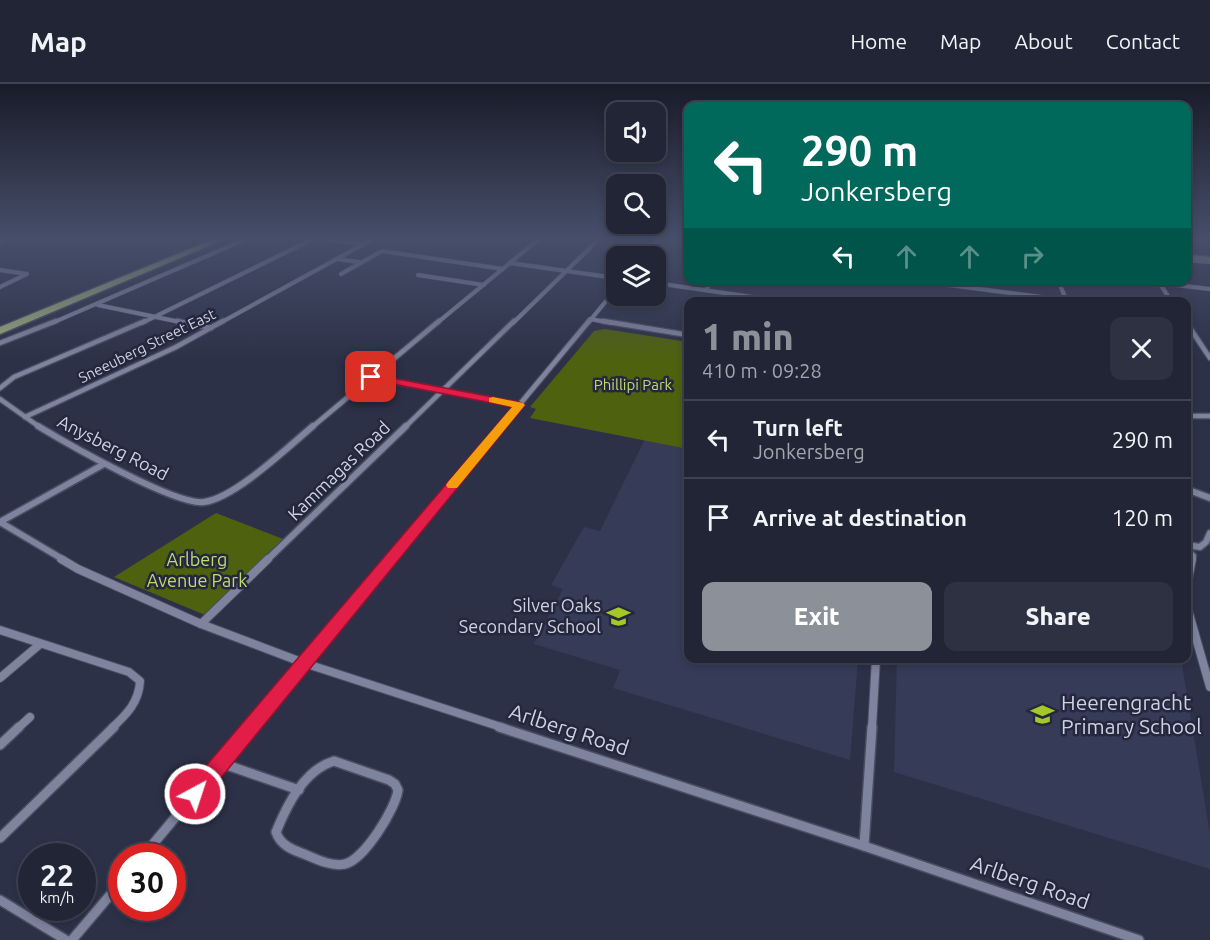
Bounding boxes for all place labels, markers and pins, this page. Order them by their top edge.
pin [345,351,396,402]
place label: Silver Oaks Secondary School [459,595,601,636]
school or university icon: Silver Oaks Secondary School [606,603,632,629]
place label: Heerengracht Primary School [1061,690,1202,738]
school or university icon: Heerengracht Primary School [1030,702,1056,728]

